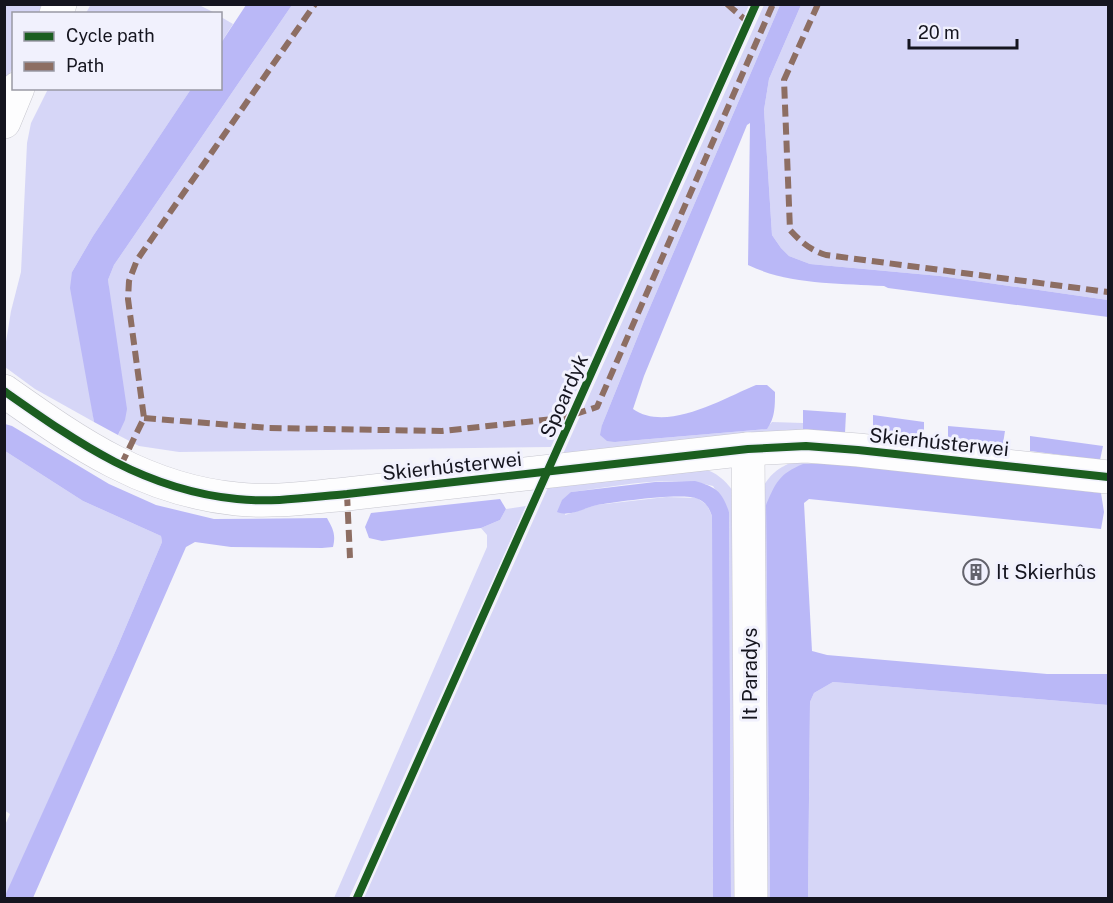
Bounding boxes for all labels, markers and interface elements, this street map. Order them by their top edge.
legend [12,12,222,90]
scale bar [909,12,1017,50]
text: 20 m [918,22,960,43]
text: Cycle path [66,25,155,46]
text: Path [66,55,104,76]
street label: Spoardyk [535,350,593,442]
street label: Skierhústerwei [868,423,1010,461]
street label: Skierhústerwei [381,447,523,485]
building icon: It Skierhûs [961,557,991,587]
place label: It Skierhûs [996,560,1096,584]
street label: It Paradys [738,628,762,720]

